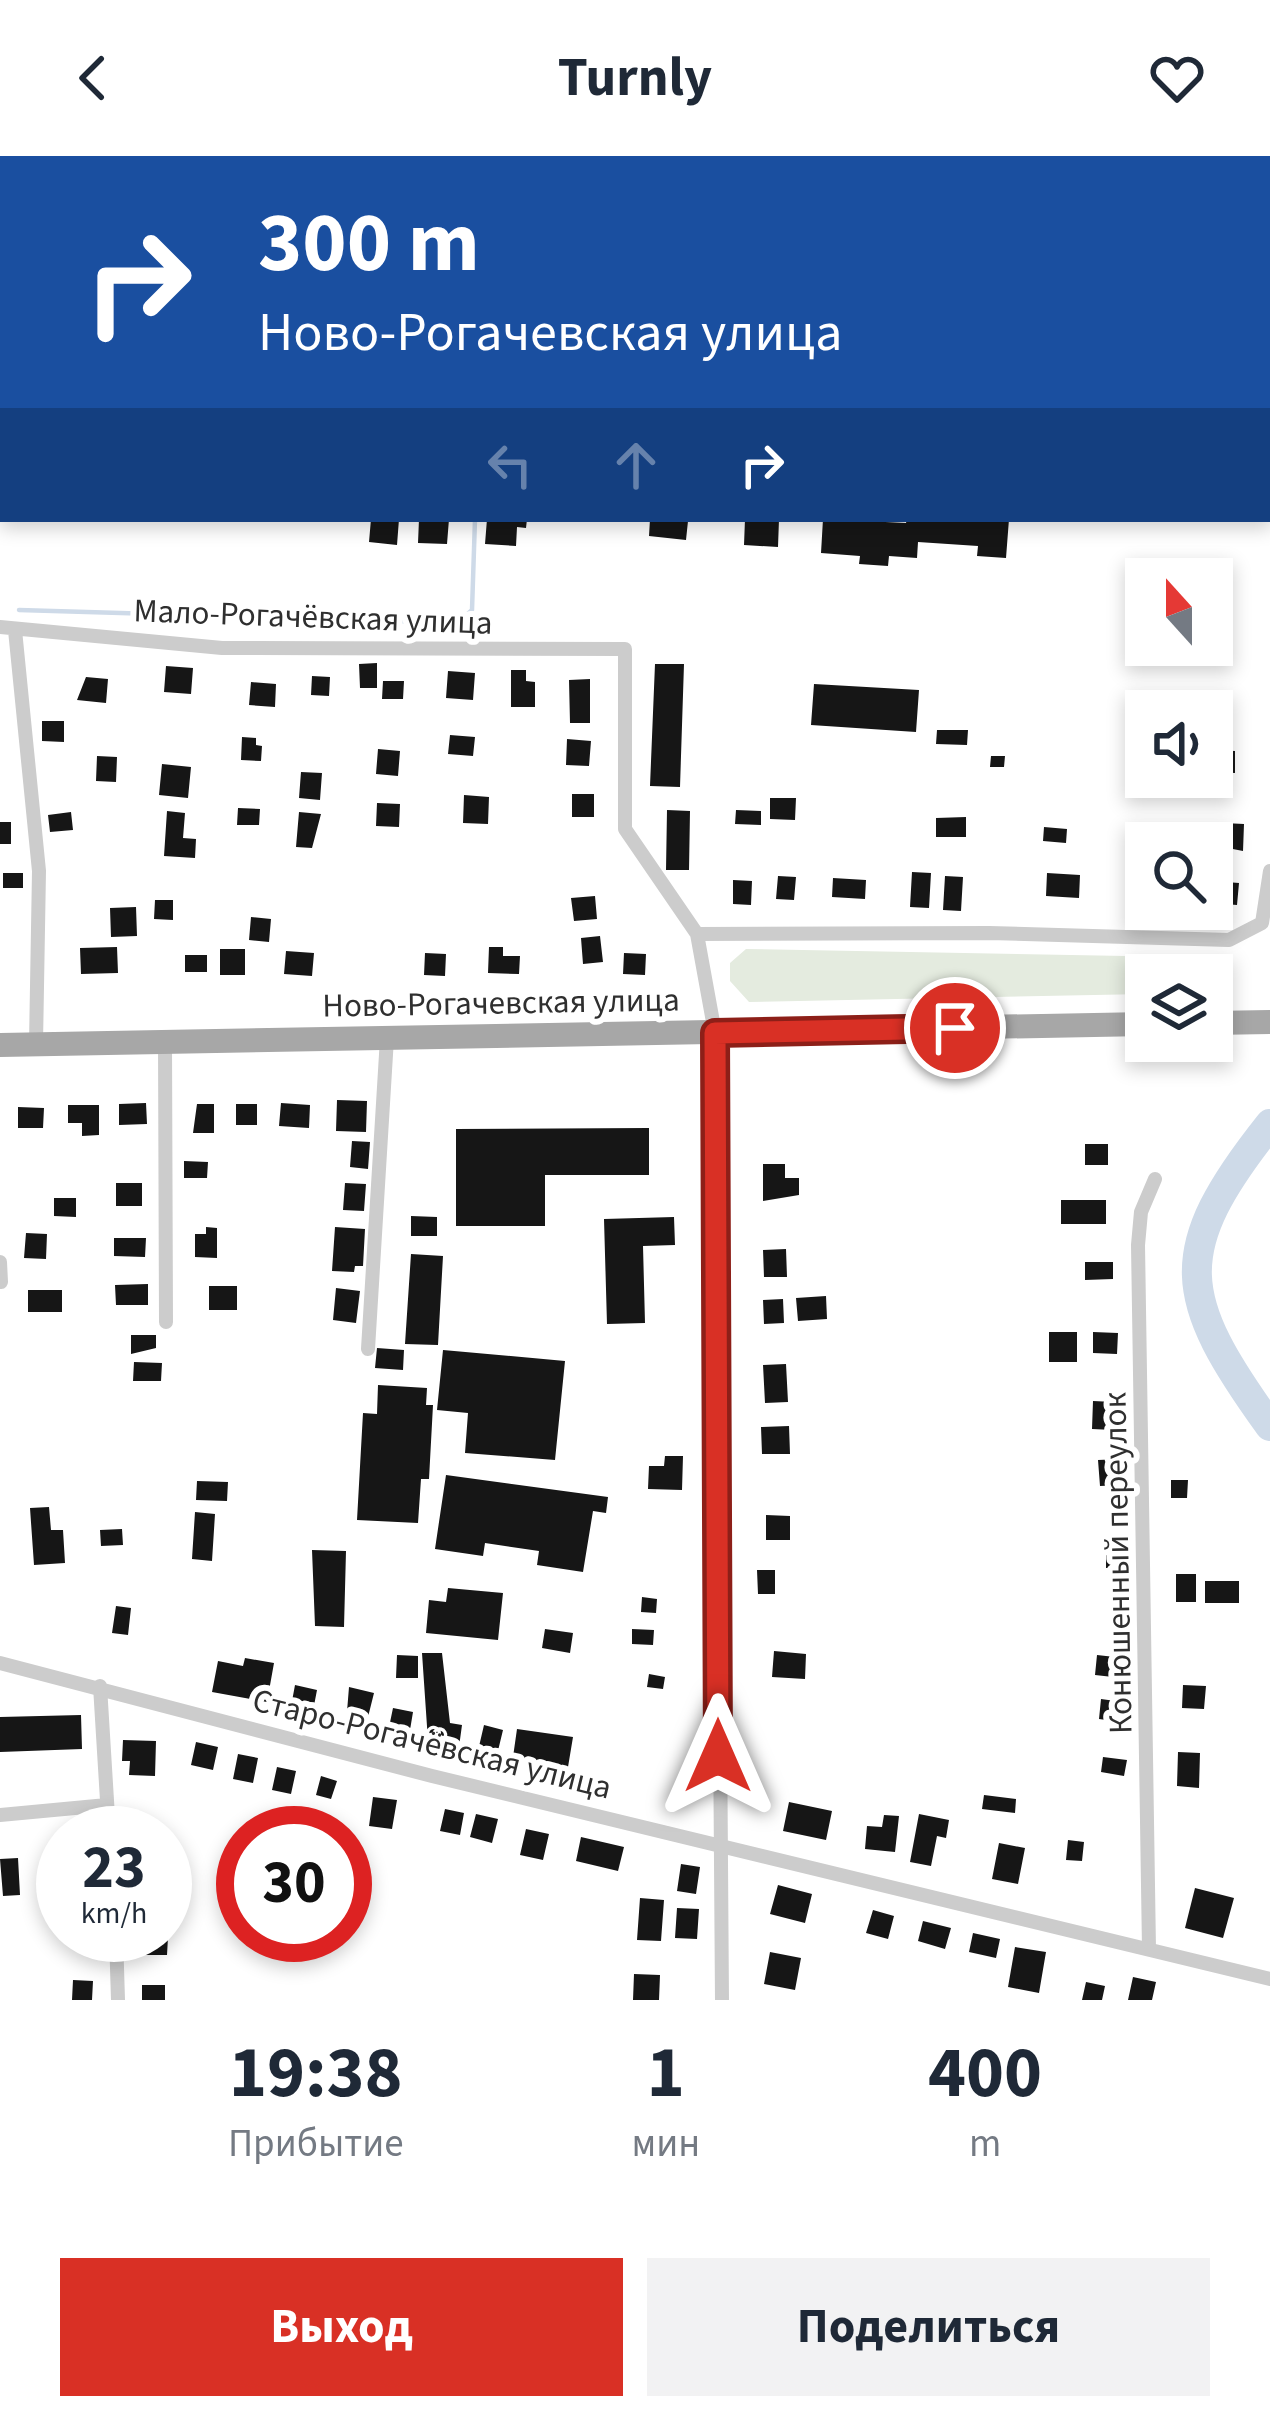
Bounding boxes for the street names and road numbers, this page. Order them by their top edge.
street label: Мало-Рогачёвская улица [133,587,493,647]
street label: Ново-Рогачевская улица [322,976,680,1030]
street label: Конюшенный переулок [1092,1391,1144,1734]
street label: Старо-Рогачёвская улица [248,1677,616,1811]

